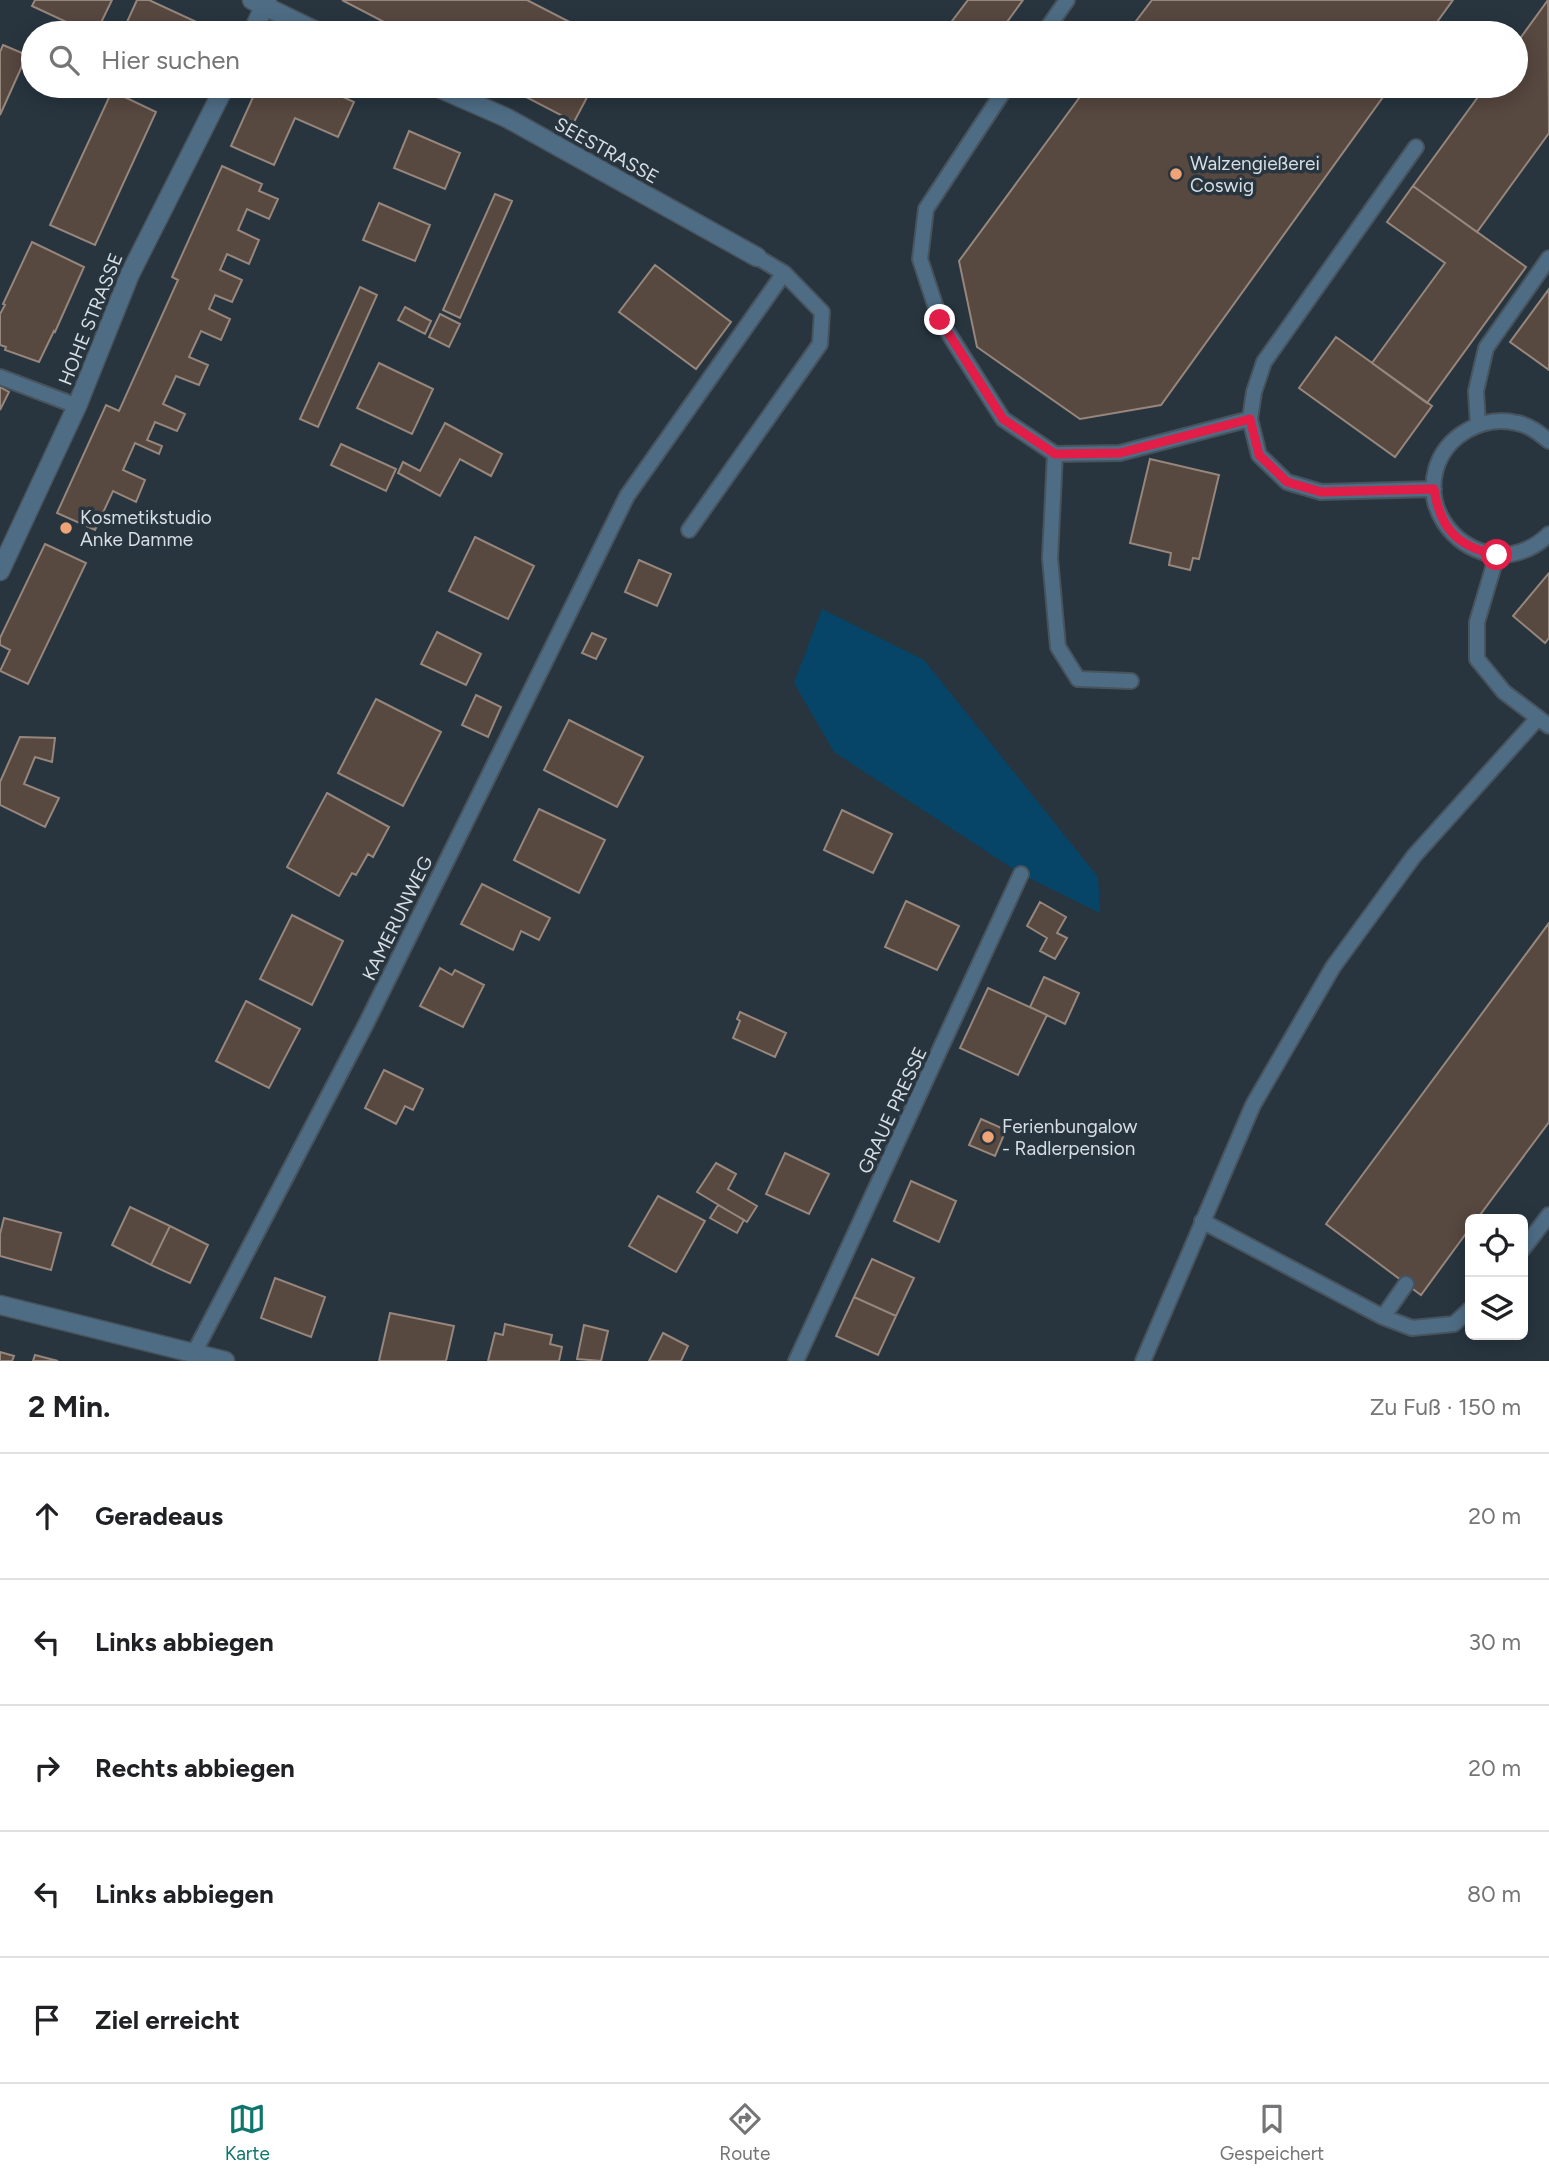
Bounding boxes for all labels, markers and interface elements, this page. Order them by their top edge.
search box [21,21,1528,98]
icon: search [45,41,83,79]
text: Hier suchen [101,44,240,76]
street label: SEESTRASSE [551,112,663,189]
place label: Walzengießerei Coswig [1190,152,1320,197]
marker: Walzengießerei Coswig [1168,166,1184,182]
street label: HOHE STRASSE [53,250,127,389]
route end [924,304,955,335]
place label: Kosmetikstudio Anke Damme [80,506,212,551]
marker: Kosmetikstudio Anke Damme [58,520,74,536]
route start [1481,539,1512,570]
street label: KAMERUNWEG [357,852,438,984]
street label: GRAUE PRESSE [853,1043,932,1177]
place label: Ferienbungalow - Radlerpension [1002,1115,1138,1160]
marker: Ferienbungalow - Radlerpension [980,1129,996,1145]
map controls [1465,1214,1528,1340]
button: locate [1465,1214,1528,1277]
button: layers [1465,1277,1528,1340]
text: 2 Min. [28,1388,111,1425]
text: Zu Fuß · 150 m [1370,1393,1521,1421]
icon: ahead [28,1497,66,1535]
text: Geradeaus [95,1500,223,1532]
text: 20 m [1468,1502,1521,1530]
icon: left [28,1623,66,1661]
text: Links abbiegen [95,1626,274,1658]
text: 30 m [1468,1628,1521,1656]
icon: right [28,1749,66,1787]
text: Rechts abbiegen [95,1752,295,1784]
text: 20 m [1468,1754,1521,1782]
icon: left [28,1875,66,1913]
text: Links abbiegen [95,1878,274,1910]
text: 80 m [1467,1880,1521,1908]
icon: arrive [28,2001,66,2039]
text: Ziel erreicht [95,2004,240,2036]
tab: Karte [225,2100,270,2165]
tab: Route [719,2100,770,2165]
tab: Gespeichert [1220,2100,1324,2165]

